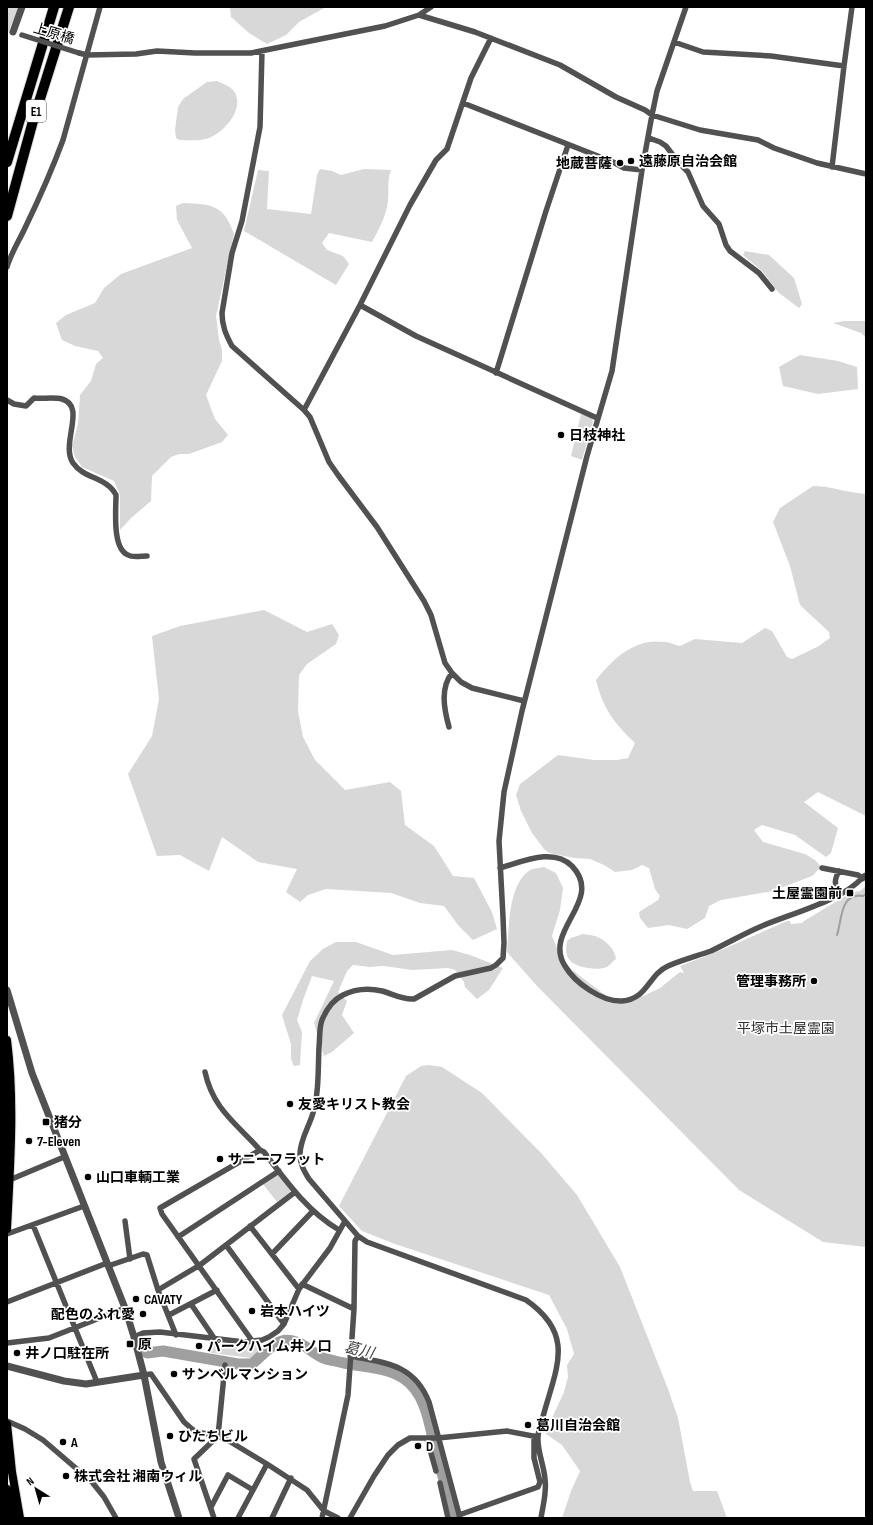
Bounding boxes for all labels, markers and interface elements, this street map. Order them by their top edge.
street label: 上原橋 [31,19,76,48]
road number: E1 [26,100,46,122]
place label: 遠藤原自治会館 [639,153,737,170]
place label: 地蔵菩薩 [556,155,612,172]
marker: 遠藤原自治会館 [626,156,636,166]
marker: 地蔵菩薩 [615,158,625,168]
place label: 日枝神社 [569,427,625,444]
marker: 日枝神社 [556,430,566,440]
place label: 土屋霊園前 [772,885,842,902]
marker: 土屋霊園前 [845,888,855,898]
place label: 管理事務所 [736,973,806,990]
marker: 管理事務所 [809,976,819,986]
park label: 平塚市土屋霊園 [737,1020,835,1037]
place label: 友愛キリスト教会 [298,1096,410,1113]
marker: 友愛キリスト教会 [285,1099,295,1109]
place label: 猪分 [54,1114,82,1131]
marker: 猪分 [41,1117,51,1127]
place label: 7-Eleven [37,1133,80,1150]
marker: 7-Eleven [24,1136,34,1146]
place label: サニーフラット [228,1151,325,1168]
marker: サニーフラット [215,1154,225,1164]
place label: 山口車輌工業 [96,1169,180,1186]
marker: 山口車輌工業 [83,1172,93,1182]
place label: CAVATY [144,1291,183,1308]
marker: CAVATY [131,1294,141,1304]
place label: 岩本ハイツ [260,1303,330,1320]
place label: 配色のふれ愛 [51,1306,135,1323]
marker: 岩本ハイツ [247,1306,257,1316]
marker: 配色のふれ愛 [138,1309,148,1319]
place label: 原 [138,1336,152,1353]
place label: パークハイム井ノ口 [207,1338,332,1355]
water label: 葛川 [342,1338,378,1364]
marker: 原 [125,1339,135,1349]
marker: パークハイム井ノ口 [194,1341,204,1351]
place label: 井ノ口駐在所 [25,1345,109,1362]
marker: 井ノ口駐在所 [12,1348,22,1358]
place label: サンベルマンション [182,1366,308,1383]
marker: サンベルマンション [169,1369,179,1379]
place label: 葛川自治会館 [536,1417,620,1434]
marker: 葛川自治会館 [523,1420,533,1430]
place label: ひたちビル [178,1428,248,1445]
marker: ひたちビル [165,1431,175,1441]
place label: A [70,1434,78,1451]
marker: A [58,1437,68,1447]
place label: D [426,1438,433,1455]
marker: D [413,1441,423,1451]
place label: 株式会社 湘南ウィル [74,1468,202,1485]
north arrow [16,1469,56,1509]
marker: 株式会社 湘南ウィル [61,1471,71,1481]
text: N [24,1474,37,1488]

